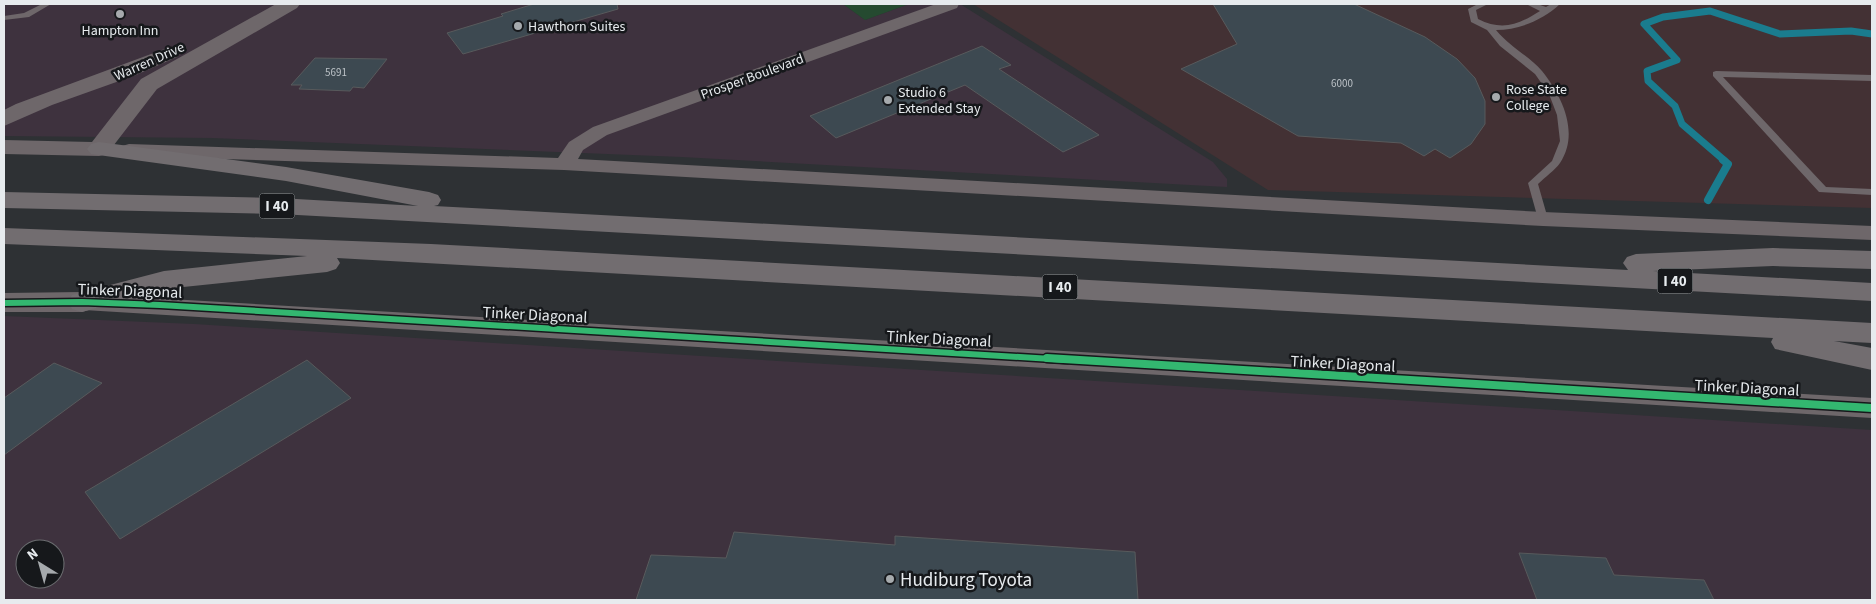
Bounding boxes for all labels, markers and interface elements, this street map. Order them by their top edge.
marker: Hampton Inn [114,8,126,20]
place label: Hawthorn Suites [528,17,626,37]
marker: Hawthorn Suites [512,20,524,32]
place label: Hampton Inn [82,21,158,41]
street label: Warren Drive [111,37,188,86]
street label: Prosper Boulevard [698,49,807,105]
house number: 5691 [325,65,347,80]
house number: 6000 [1331,76,1353,91]
place label: Rose State College [1506,80,1567,116]
place label: Studio 6 Extended Stay [898,83,981,119]
marker: Rose State College [1490,91,1502,103]
marker: Studio 6 Extended Stay [882,94,894,106]
road number: I 40 [260,194,294,218]
road number: I 40 [1658,268,1692,294]
road number: I 40 [1042,274,1078,300]
street label: Tinker Diagonal [77,278,183,304]
street label: Tinker Diagonal [482,301,588,329]
street label: Tinker Diagonal [886,325,992,353]
street label: Tinker Diagonal [1290,350,1396,378]
street label: Tinker Diagonal [1694,374,1800,402]
north arrow [15,539,65,589]
text: N [23,544,43,565]
place label: Hudiburg Toyota [900,567,1032,594]
marker: Hudiburg Toyota [884,573,896,585]

